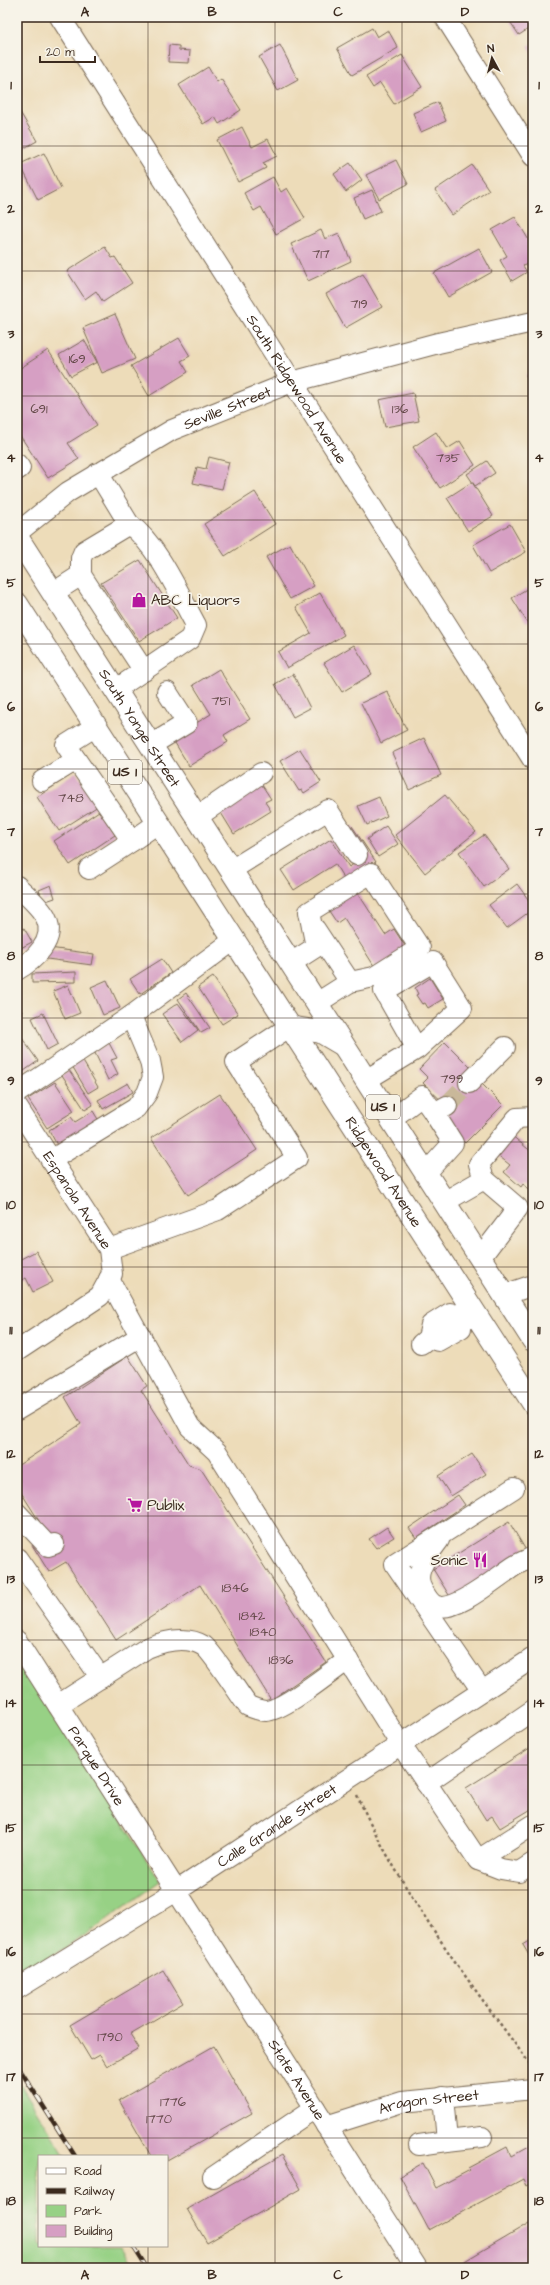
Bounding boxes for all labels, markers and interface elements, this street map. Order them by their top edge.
text: A [81,3,90,21]
text: B [207,3,217,21]
text: C [333,3,343,21]
text: D [461,3,470,21]
scale bar [40,38,95,64]
north arrow [472,38,512,78]
text: N [487,41,495,56]
text: 20 m [46,44,75,61]
text: 1 [10,76,12,94]
text: 1 [538,76,540,94]
text: 2 [6,200,15,218]
text: 2 [534,200,543,218]
house number: 717 [312,245,330,263]
house number: 719 [350,295,368,313]
street label: South Ridgewood Avenue [241,310,352,468]
text: 3 [7,325,15,343]
text: 3 [535,325,543,343]
house number: 169 [68,350,86,368]
street label: Seville Street [180,381,274,435]
house number: 691 [30,400,48,418]
house number: 136 [392,400,408,418]
text: 4 [7,449,16,467]
house number: 735 [436,449,460,467]
text: 4 [535,449,544,467]
text: 5 [6,574,16,592]
text: 5 [534,574,544,592]
place label: ABC Liquors [151,590,241,611]
shop icon: ABC Liquors [130,591,148,609]
street label: South Yonge Street [94,665,186,791]
house number: 751 [212,692,231,710]
text: 6 [7,698,16,716]
text: 6 [535,698,544,716]
road number: US 1 [108,760,142,784]
house number: 748 [58,789,84,807]
text: 7 [6,823,16,841]
text: 7 [534,823,544,841]
text: 8 [7,947,16,965]
text: 8 [535,947,544,965]
house number: 799 [441,1070,463,1088]
text: 9 [7,1072,15,1090]
text: 9 [535,1072,543,1090]
road number: US 1 [366,1095,400,1119]
street label: Ridgewood Avenue [340,1112,427,1231]
street label: Espanola Avenue [38,1147,117,1253]
text: 10 [6,1196,17,1214]
text: 10 [534,1196,545,1214]
text: 11 [9,1321,13,1339]
text: 11 [537,1321,541,1339]
text: 12 [6,1445,16,1463]
text: 12 [534,1445,544,1463]
place label: Publix [147,1495,185,1516]
supermarket icon: Publix [126,1496,144,1514]
place label: Sonic [431,1550,469,1571]
restaurant icon: Sonic [471,1551,489,1569]
text: 13 [7,1570,16,1588]
text: 13 [535,1570,544,1588]
house number: 1846 [221,1579,249,1597]
house number: 1842 [239,1607,266,1625]
house number: 1840 [249,1623,277,1641]
house number: 1836 [269,1651,293,1669]
text: 14 [6,1694,16,1712]
text: 14 [534,1694,544,1712]
street label: Parque Drive [63,1722,130,1810]
street label: Calle Grande Street [213,1779,341,1872]
text: 15 [6,1819,17,1837]
text: 15 [534,1819,545,1837]
text: 16 [6,1943,17,1961]
text: 16 [534,1943,545,1961]
house number: 1790 [97,2028,123,2046]
street label: State Avenue [263,2035,330,2124]
text: 17 [6,2068,17,2086]
text: 17 [534,2068,545,2086]
street label: Aragon Street [376,2084,480,2119]
house number: 1776 [160,2093,186,2111]
house number: 1770 [146,2110,172,2128]
legend [38,2155,168,2247]
text: Road [74,2163,102,2180]
text: Railway [74,2183,115,2201]
text: 18 [6,2192,17,2210]
text: 18 [534,2192,545,2210]
text: Park [74,2203,102,2220]
text: Building [74,2223,112,2241]
text: A [81,2266,90,2284]
text: B [207,2266,217,2284]
text: C [333,2266,343,2284]
text: D [461,2266,470,2284]

